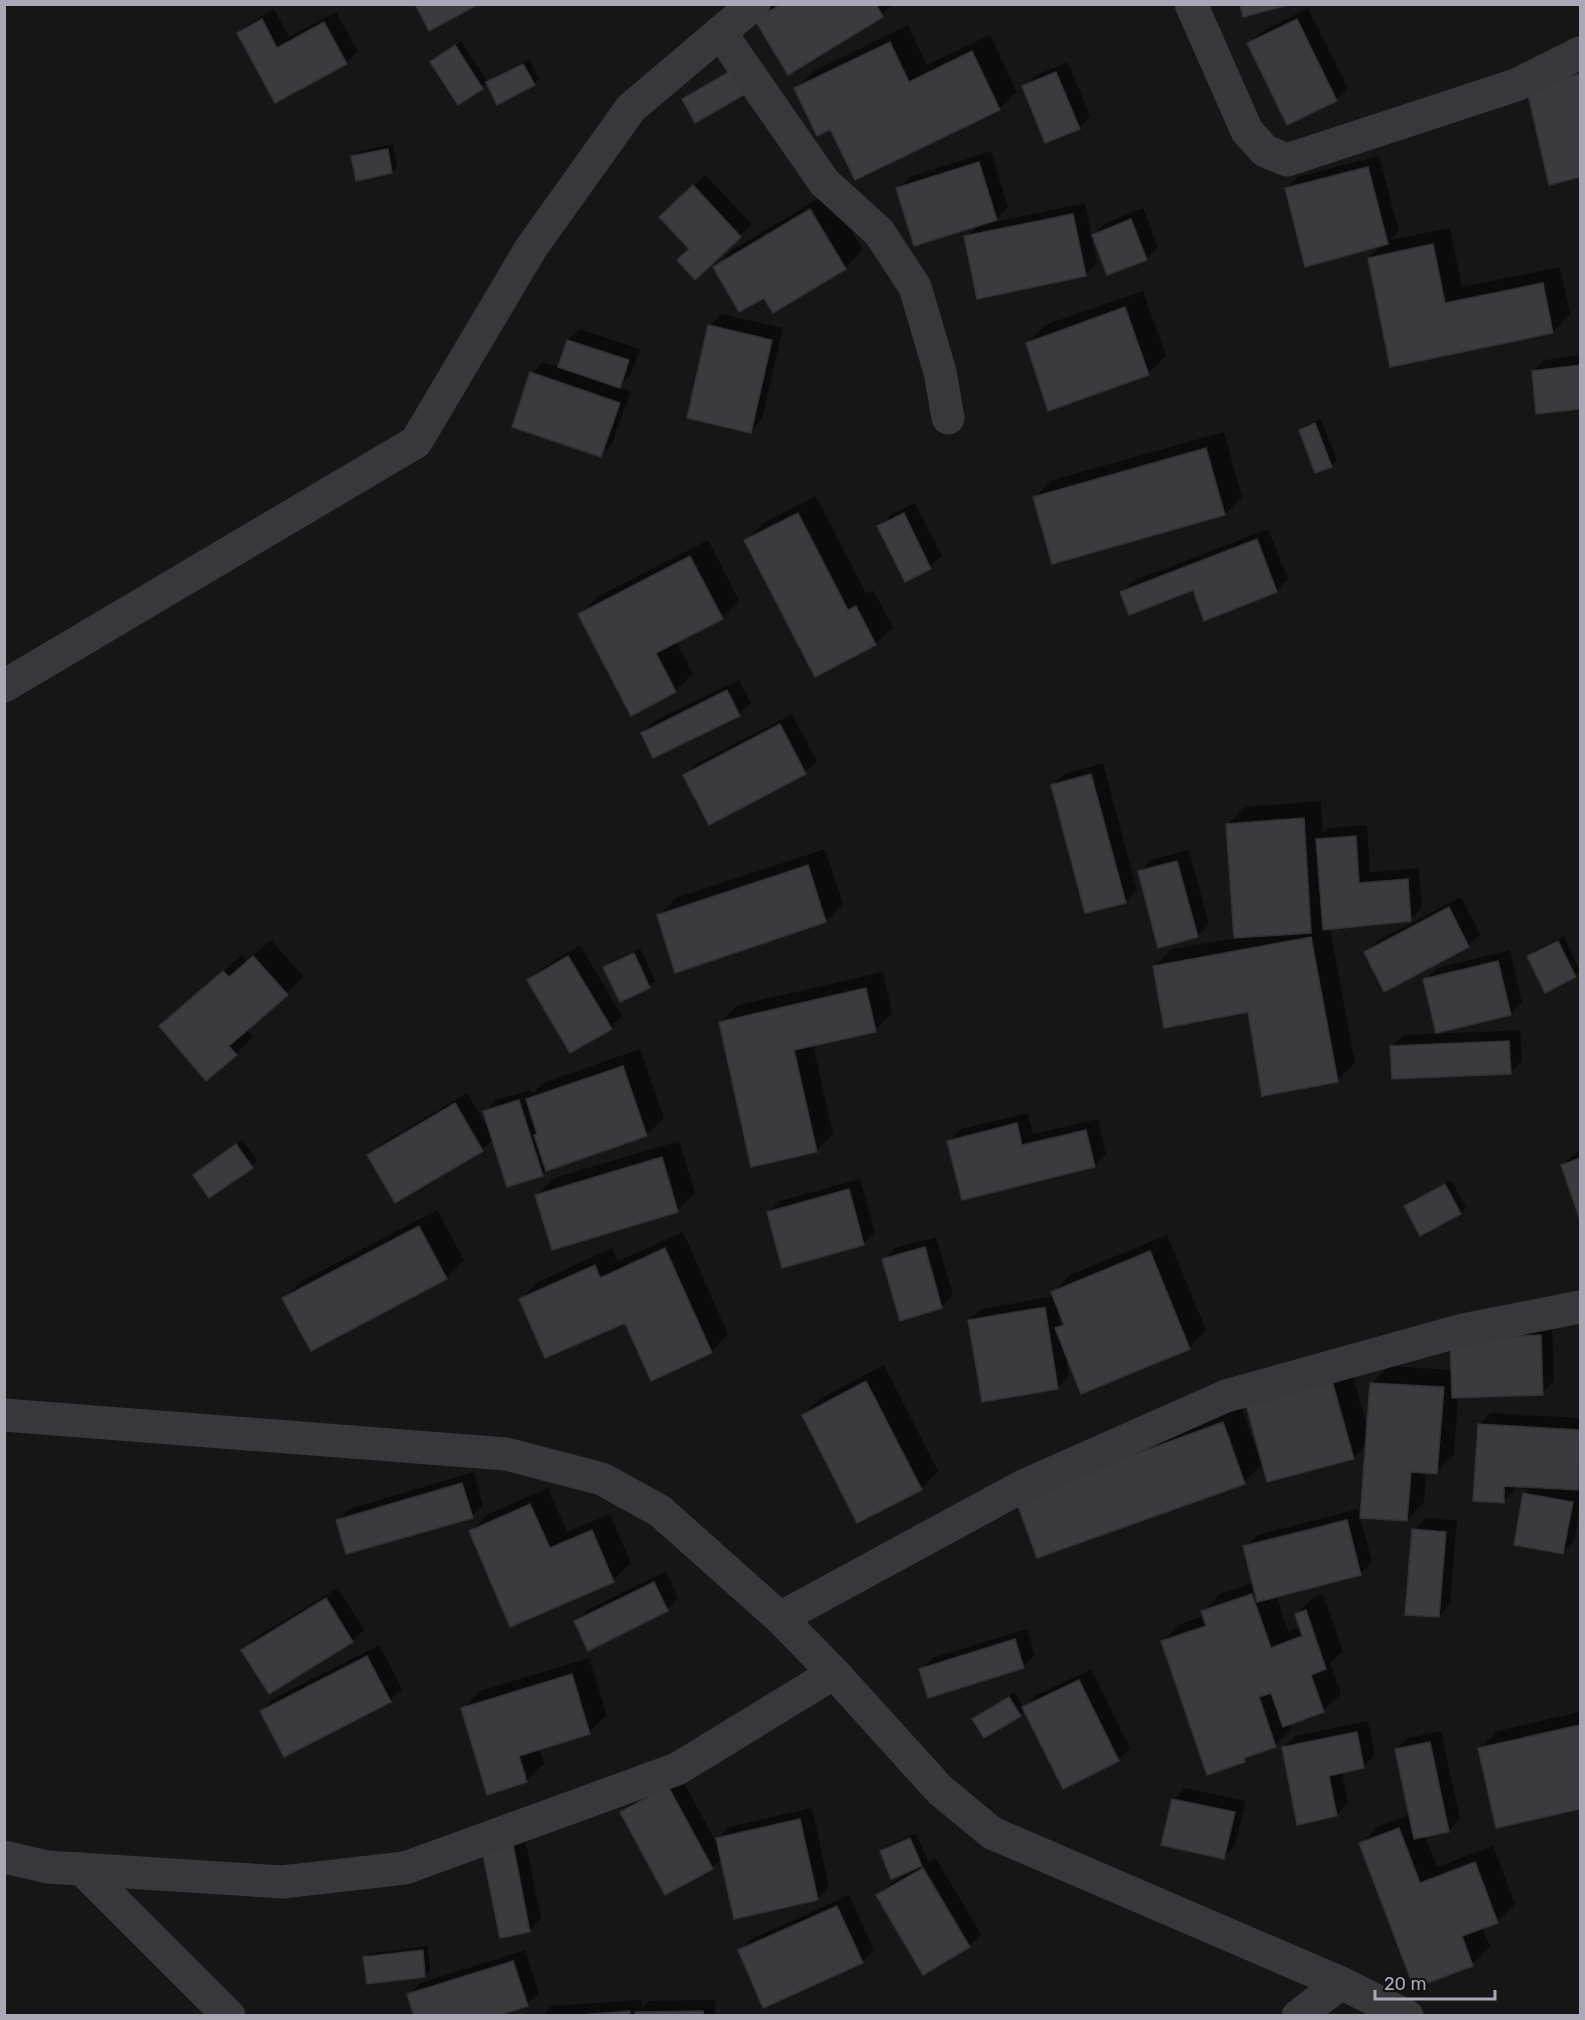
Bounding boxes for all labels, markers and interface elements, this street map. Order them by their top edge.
scale bar [1375,1963,1495,2001]
text: 20 m [1384,1973,1426,1995]

